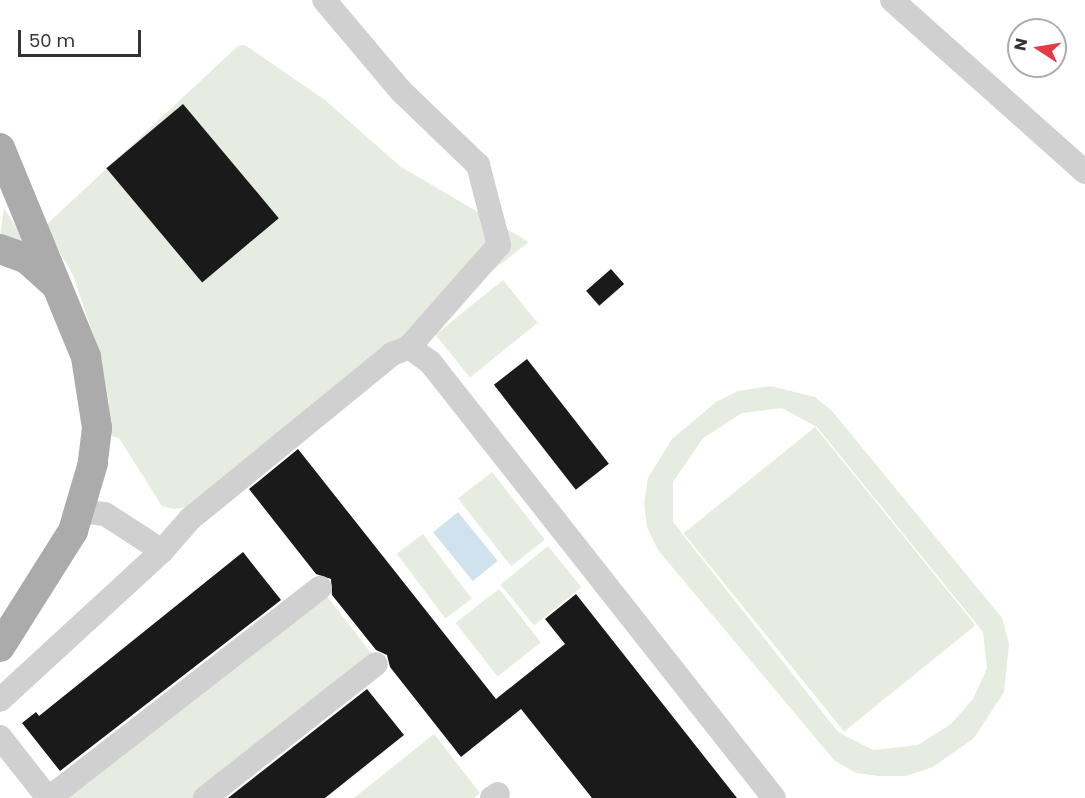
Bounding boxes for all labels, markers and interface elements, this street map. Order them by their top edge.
scale bar [21,18,144,56]
north arrow [1007,18,1067,78]
text: 50 m [29,28,75,53]
text: N [1008,36,1033,53]

